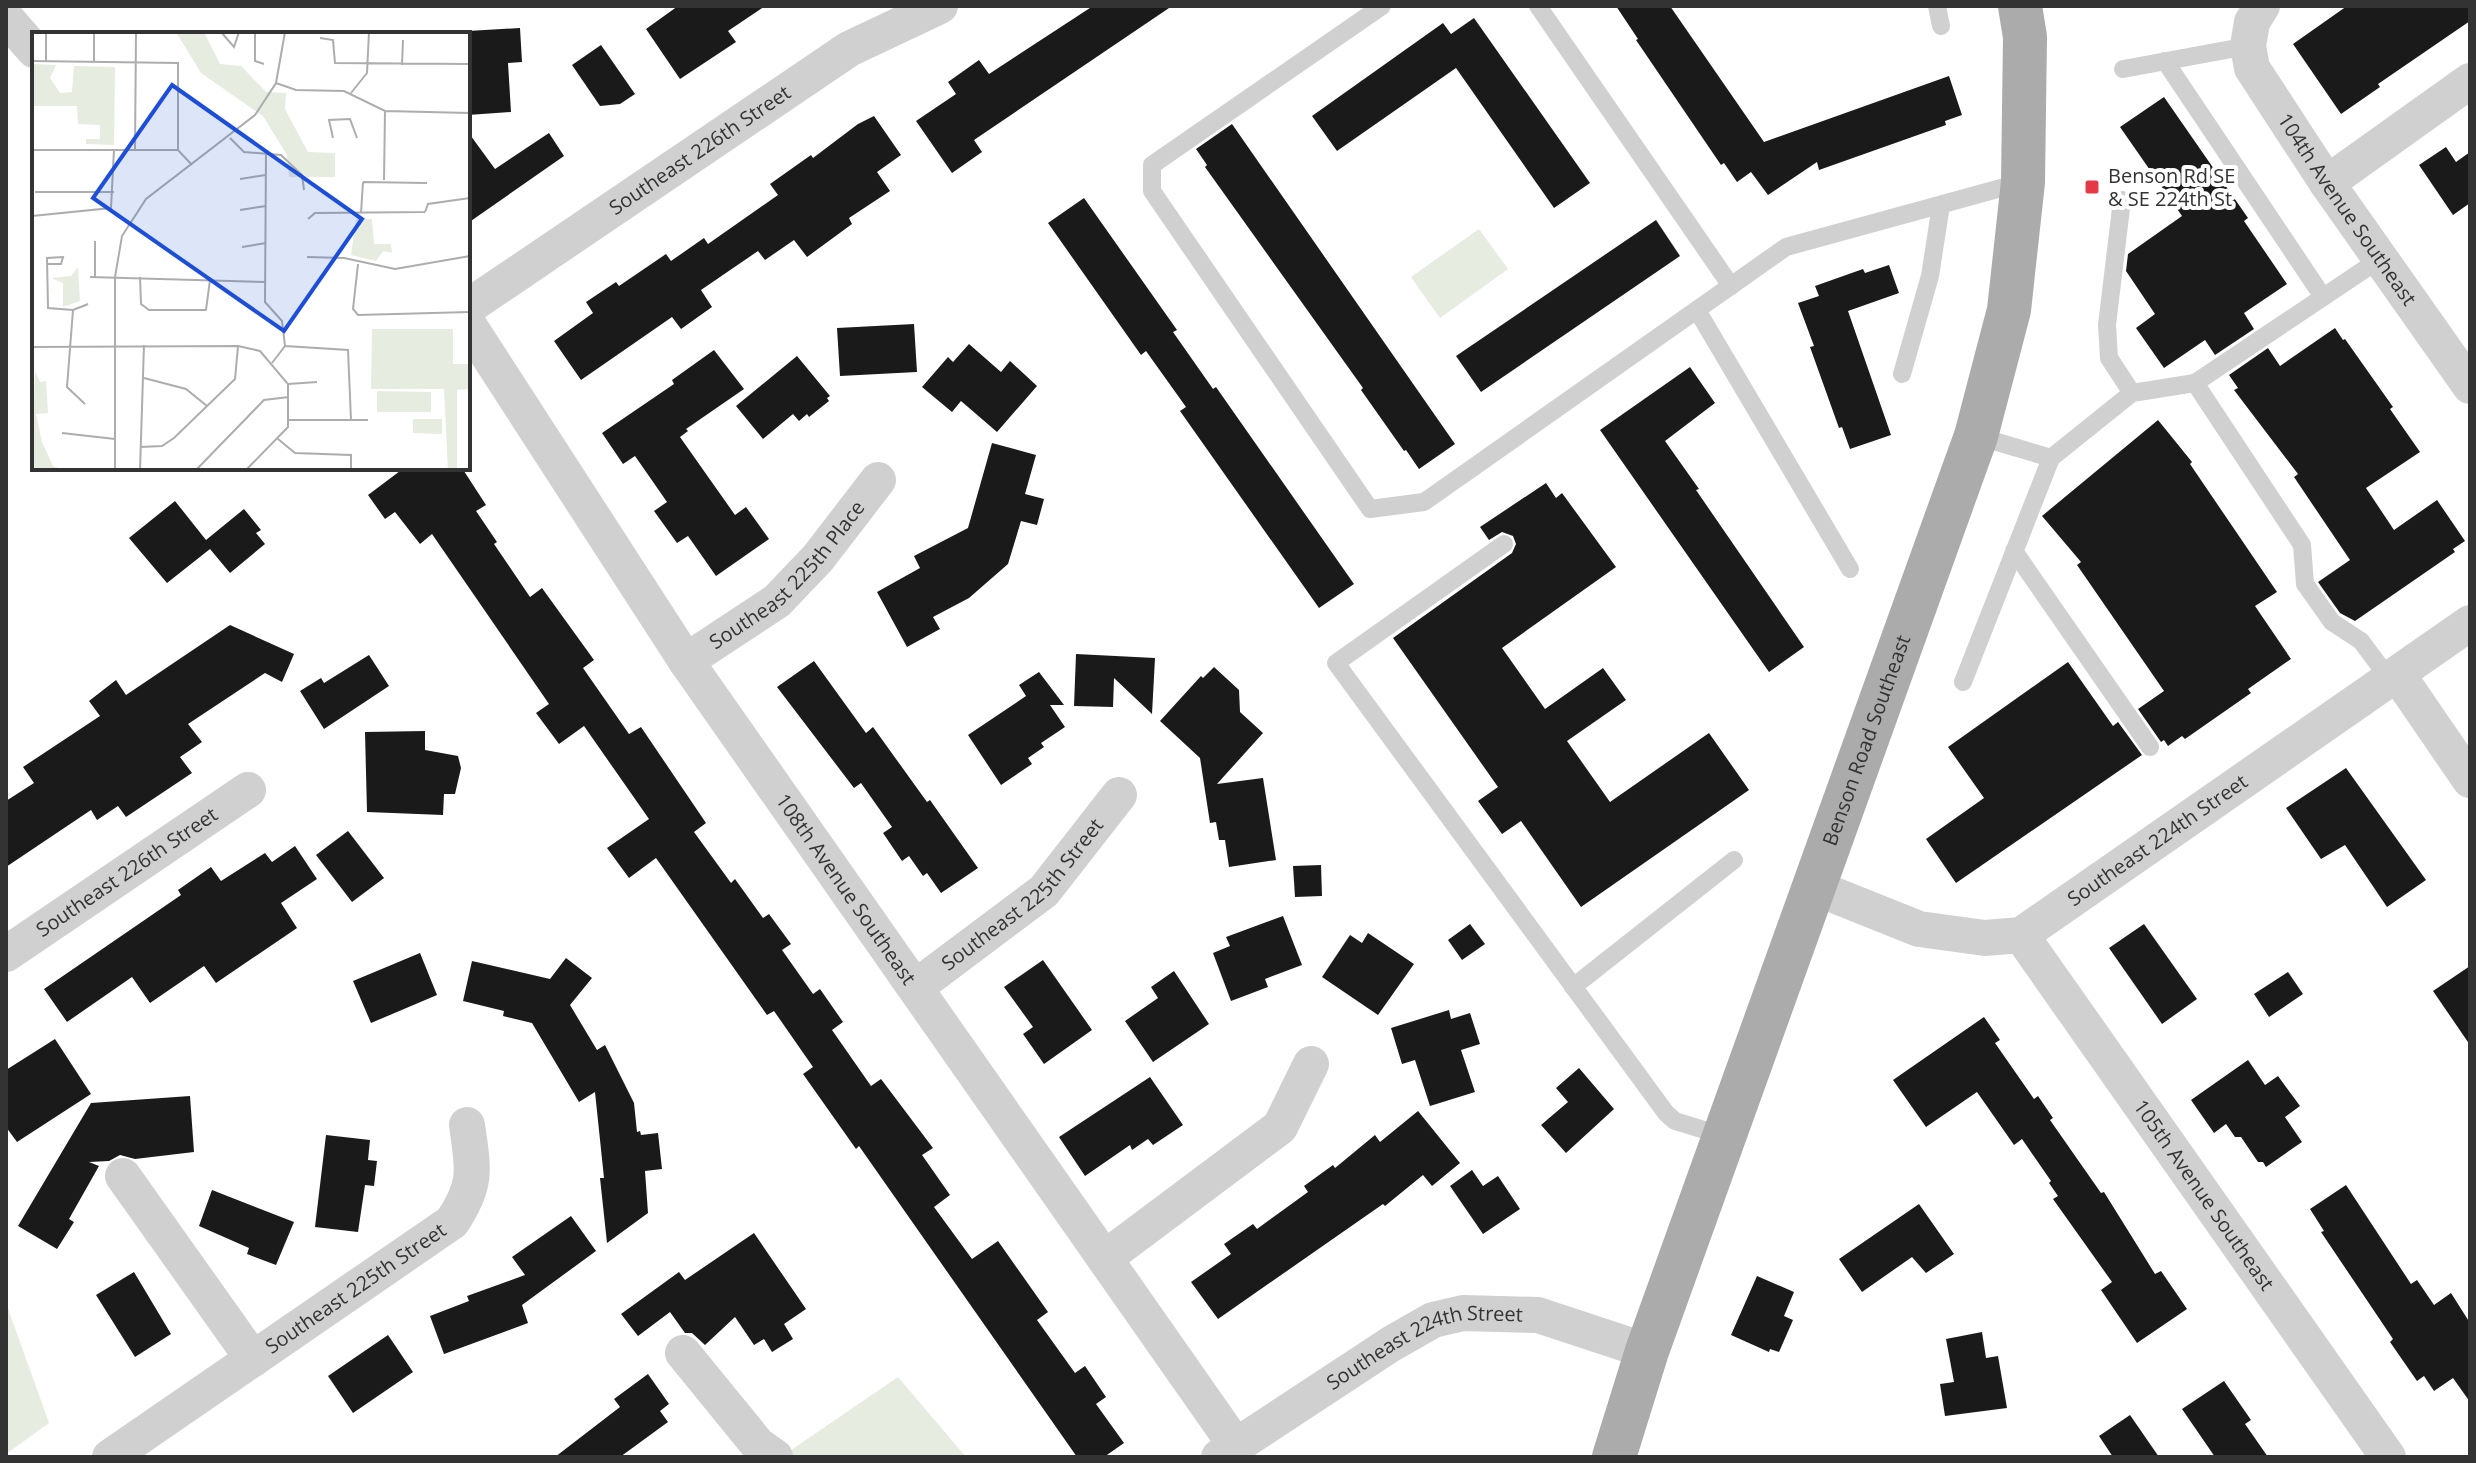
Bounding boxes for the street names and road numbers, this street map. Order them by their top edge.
street label: Southeast 226th Street [604,78,796,221]
street label: 104th Avenue Southeast [2272,108,2423,311]
street label: Southeast 225th Place [704,495,870,655]
street label: Benson Road Southeast [1816,631,1916,849]
street label: Southeast 224th Street [2062,768,2253,912]
street label: 108th Avenue Southeast [770,788,923,990]
street label: Southeast 226th Street [31,801,223,943]
street label: Southeast 225th Street [936,812,1109,976]
street label: 105th Avenue Southeast [2128,1094,2281,1296]
street label: Southeast 225th Street [260,1216,451,1359]
street label: Southeast 224th Street [1321,1299,1523,1396]

